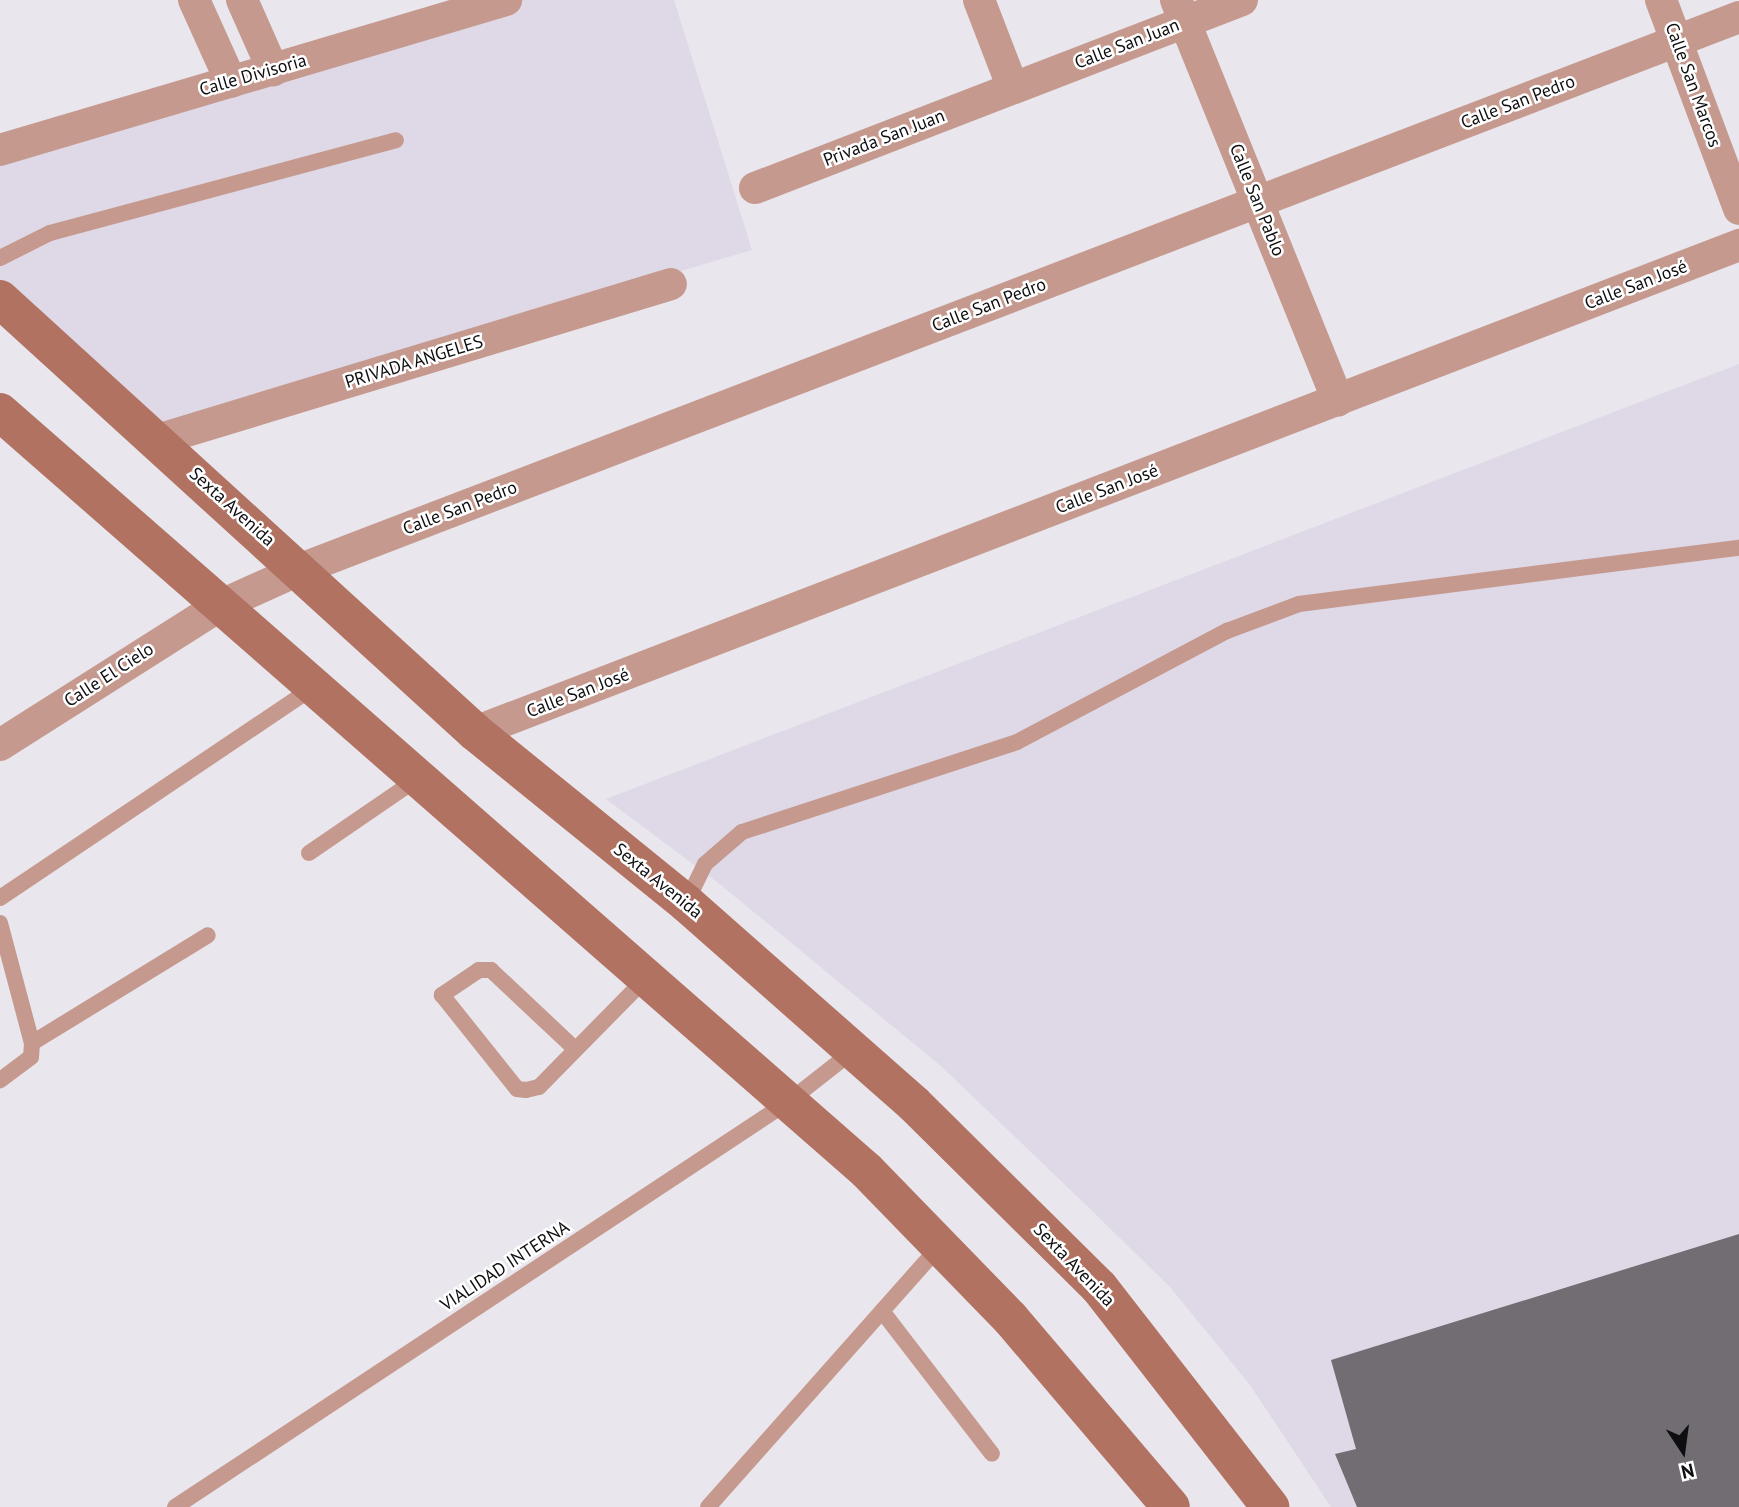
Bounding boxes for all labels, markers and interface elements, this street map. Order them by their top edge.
street label: Calle San Juan [1072,14,1182,74]
street label: Calle San Marcos [1660,20,1726,150]
street label: Calle Divisoria [197,49,309,101]
street label: Calle San Pedro [1458,70,1578,134]
street label: Privada San Juan [820,105,948,171]
street label: Calle San Pablo [1225,141,1289,259]
street label: Calle San José [1582,256,1690,314]
street label: Calle San Pedro [929,273,1049,337]
street label: PRIVADA ANGELES [342,331,486,393]
street label: Calle San José [1053,460,1161,518]
street label: Sexta Avenida [185,463,279,551]
street label: Calle San Pedro [400,476,520,540]
street label: Calle El Cielo [60,638,158,712]
street label: Calle San José [524,664,632,722]
street label: Sexta Avenida [609,839,707,923]
street label: VIALIDAD INTERNA [437,1216,573,1316]
street label: Sexta Avenida [1029,1219,1119,1311]
north arrow [1648,1416,1718,1486]
text: N [1679,1458,1697,1485]

